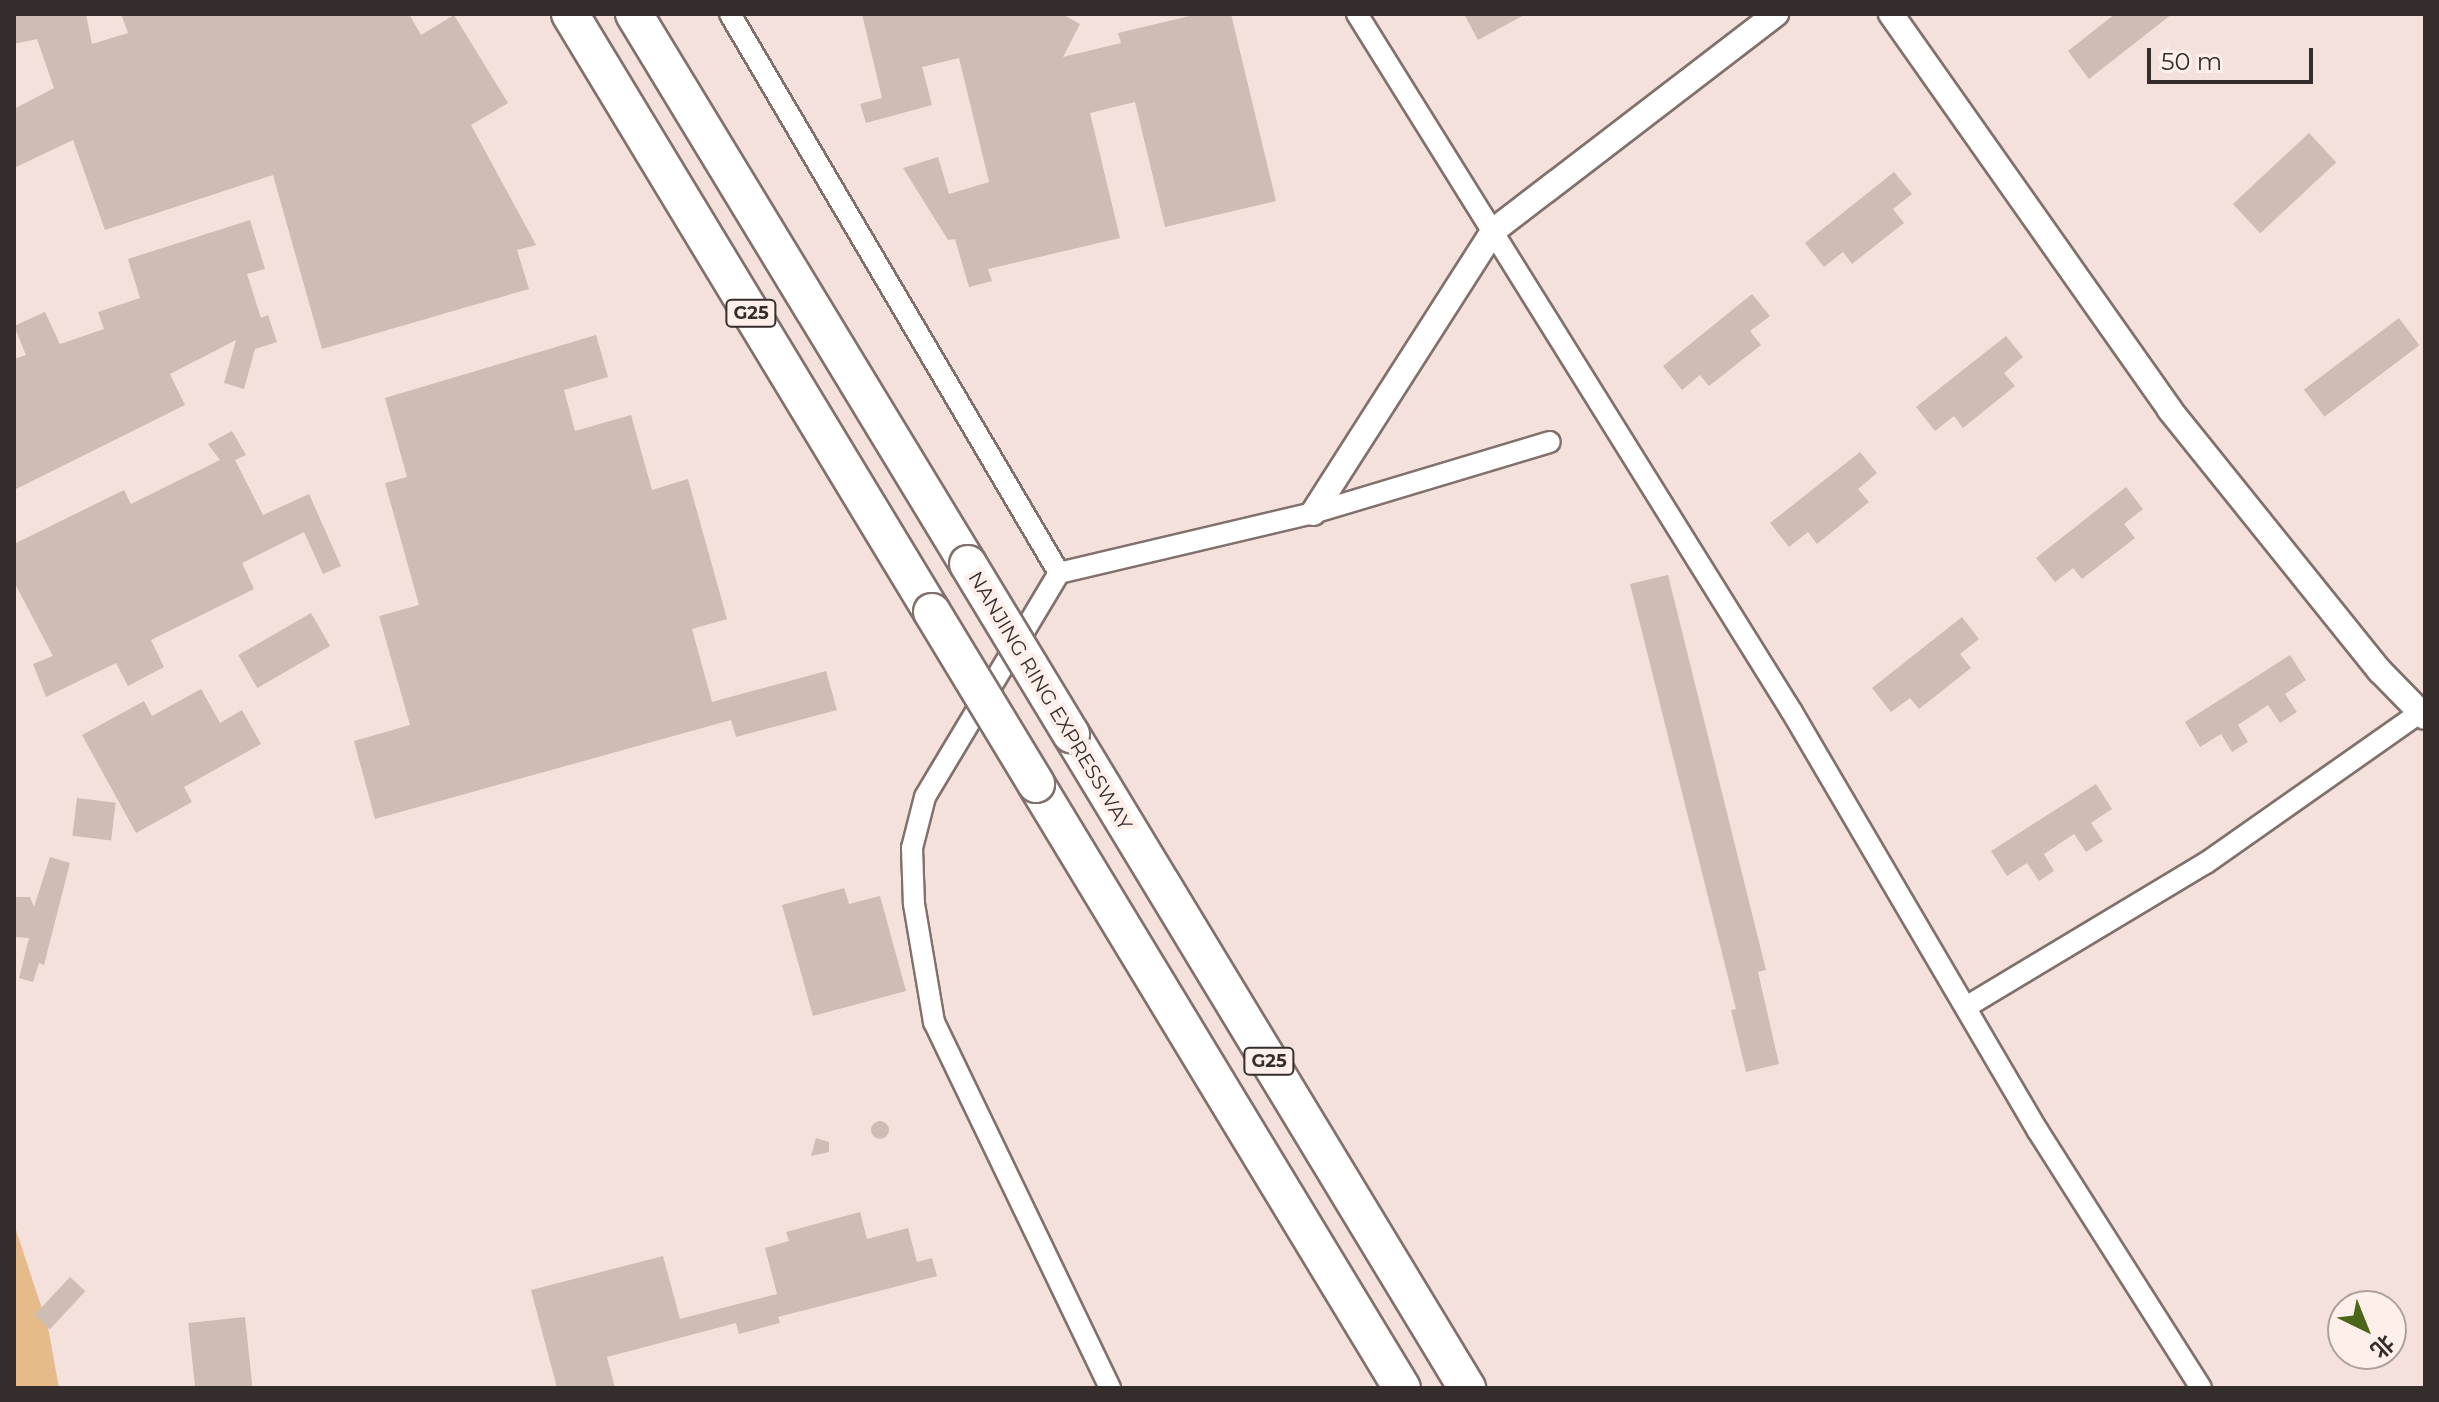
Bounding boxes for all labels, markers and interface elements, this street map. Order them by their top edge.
scale bar [2151,32,2317,82]
text: 50 m [2161,47,2222,76]
road number: G25 [725,299,777,327]
street label: NANJING RING EXPRESSWAY [963,567,1137,835]
road number: G25 [1243,1047,1295,1075]
north arrow [2327,1290,2407,1370]
text: 北 [2365,1329,2400,1364]

